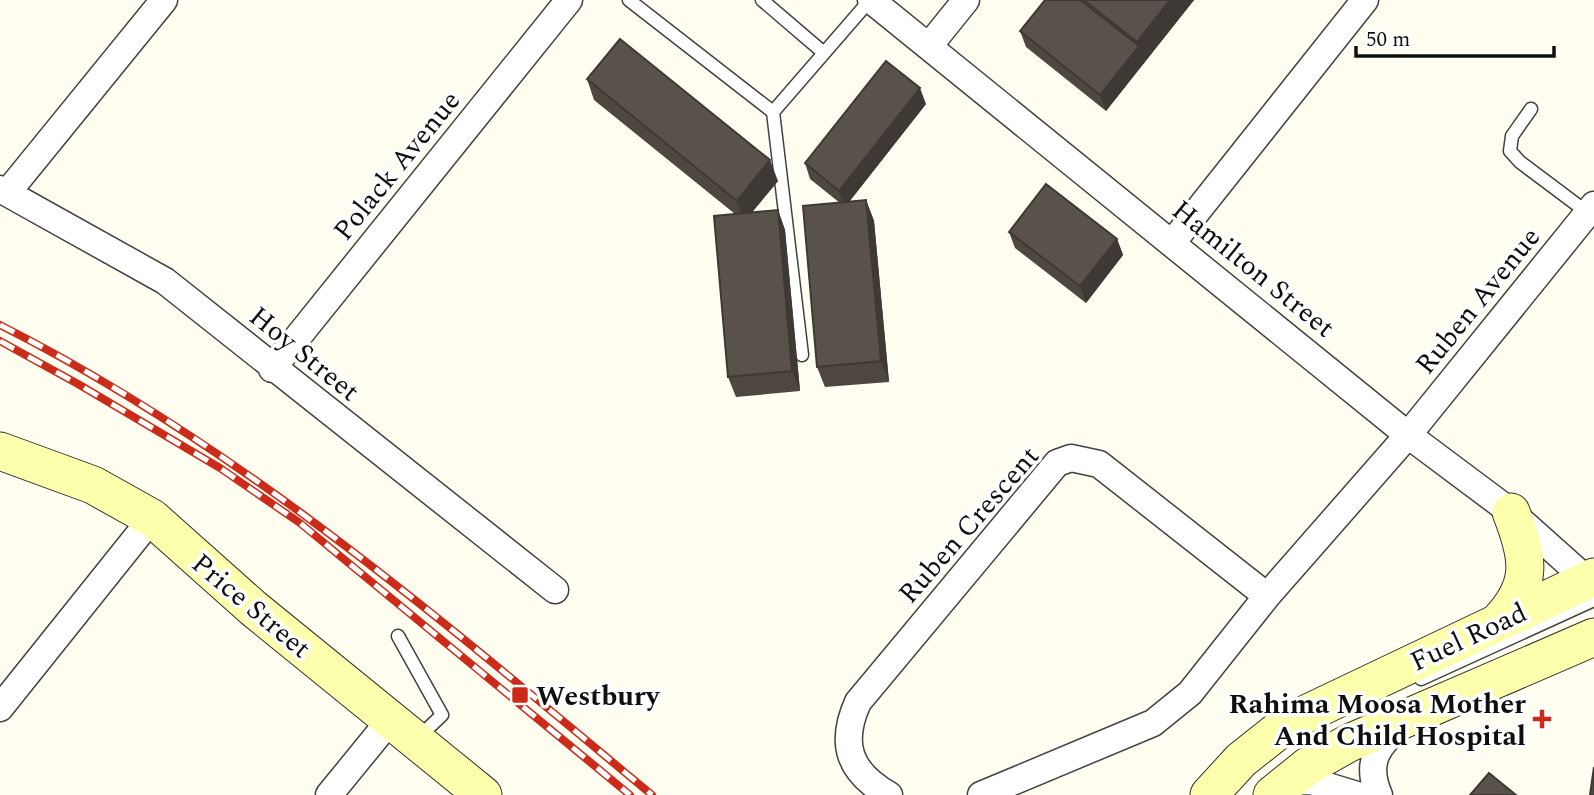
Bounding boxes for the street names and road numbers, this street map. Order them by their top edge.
street label: Polack Avenue [323,81,471,251]
street label: Hamilton Street [1162,190,1344,349]
street label: Ruben Avenue [1405,218,1551,384]
street label: Hoy Street [239,296,369,412]
street label: Ruben Crescent [888,436,1050,613]
street label: Price Street [182,543,320,669]
street label: Fuel Road [1403,592,1534,683]

